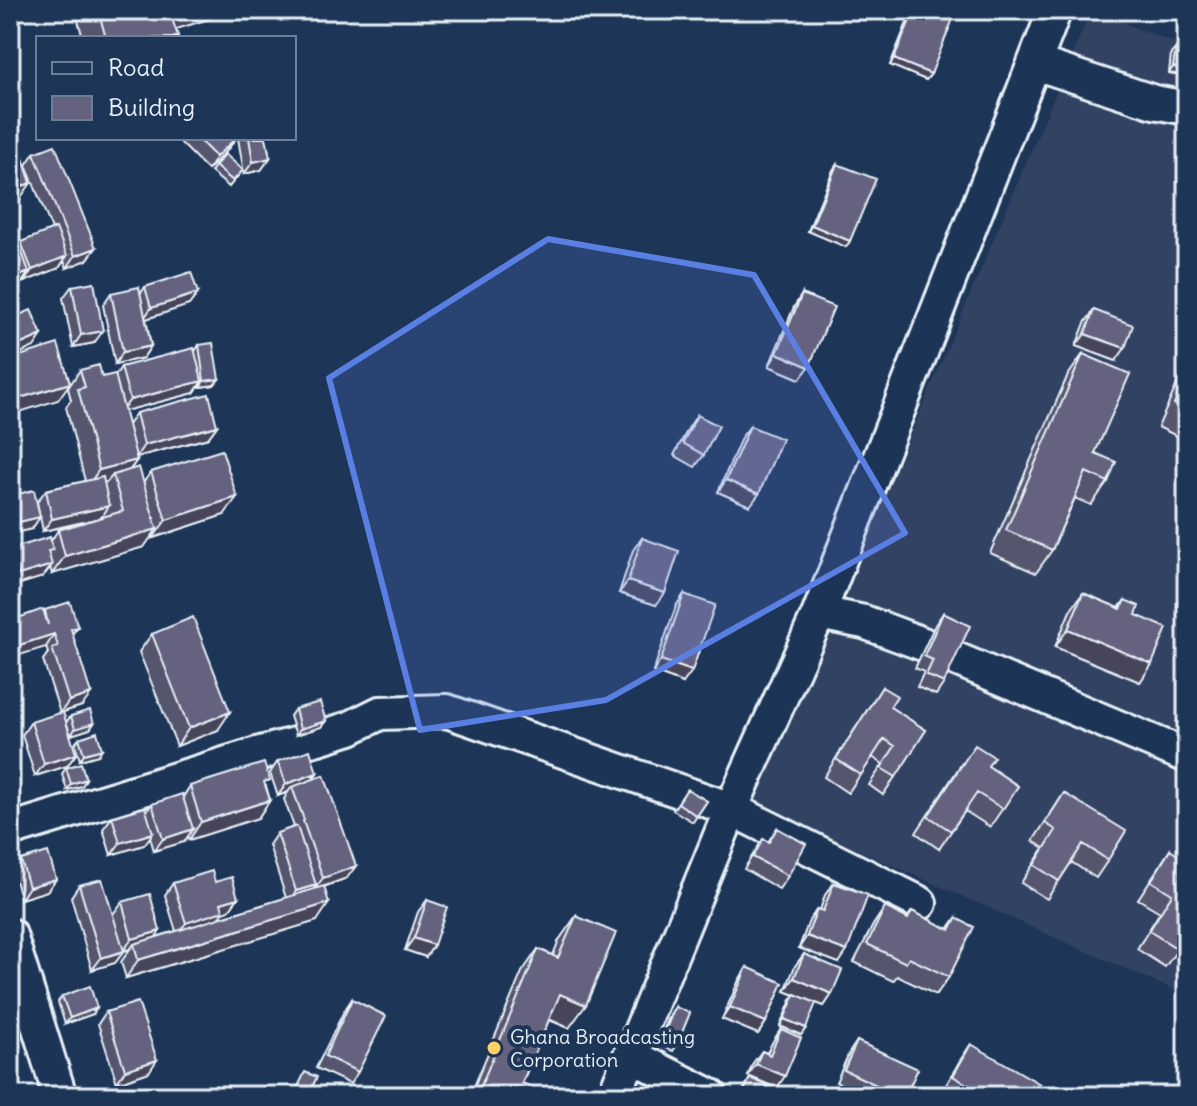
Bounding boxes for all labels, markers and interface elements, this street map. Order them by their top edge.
legend [36,36,296,140]
text: Road [108,52,164,82]
text: Building [108,92,195,122]
place label: Ghana Broadcasting Corporation [510,1024,695,1072]
marker: Ghana Broadcasting Corporation [485,1039,503,1057]

